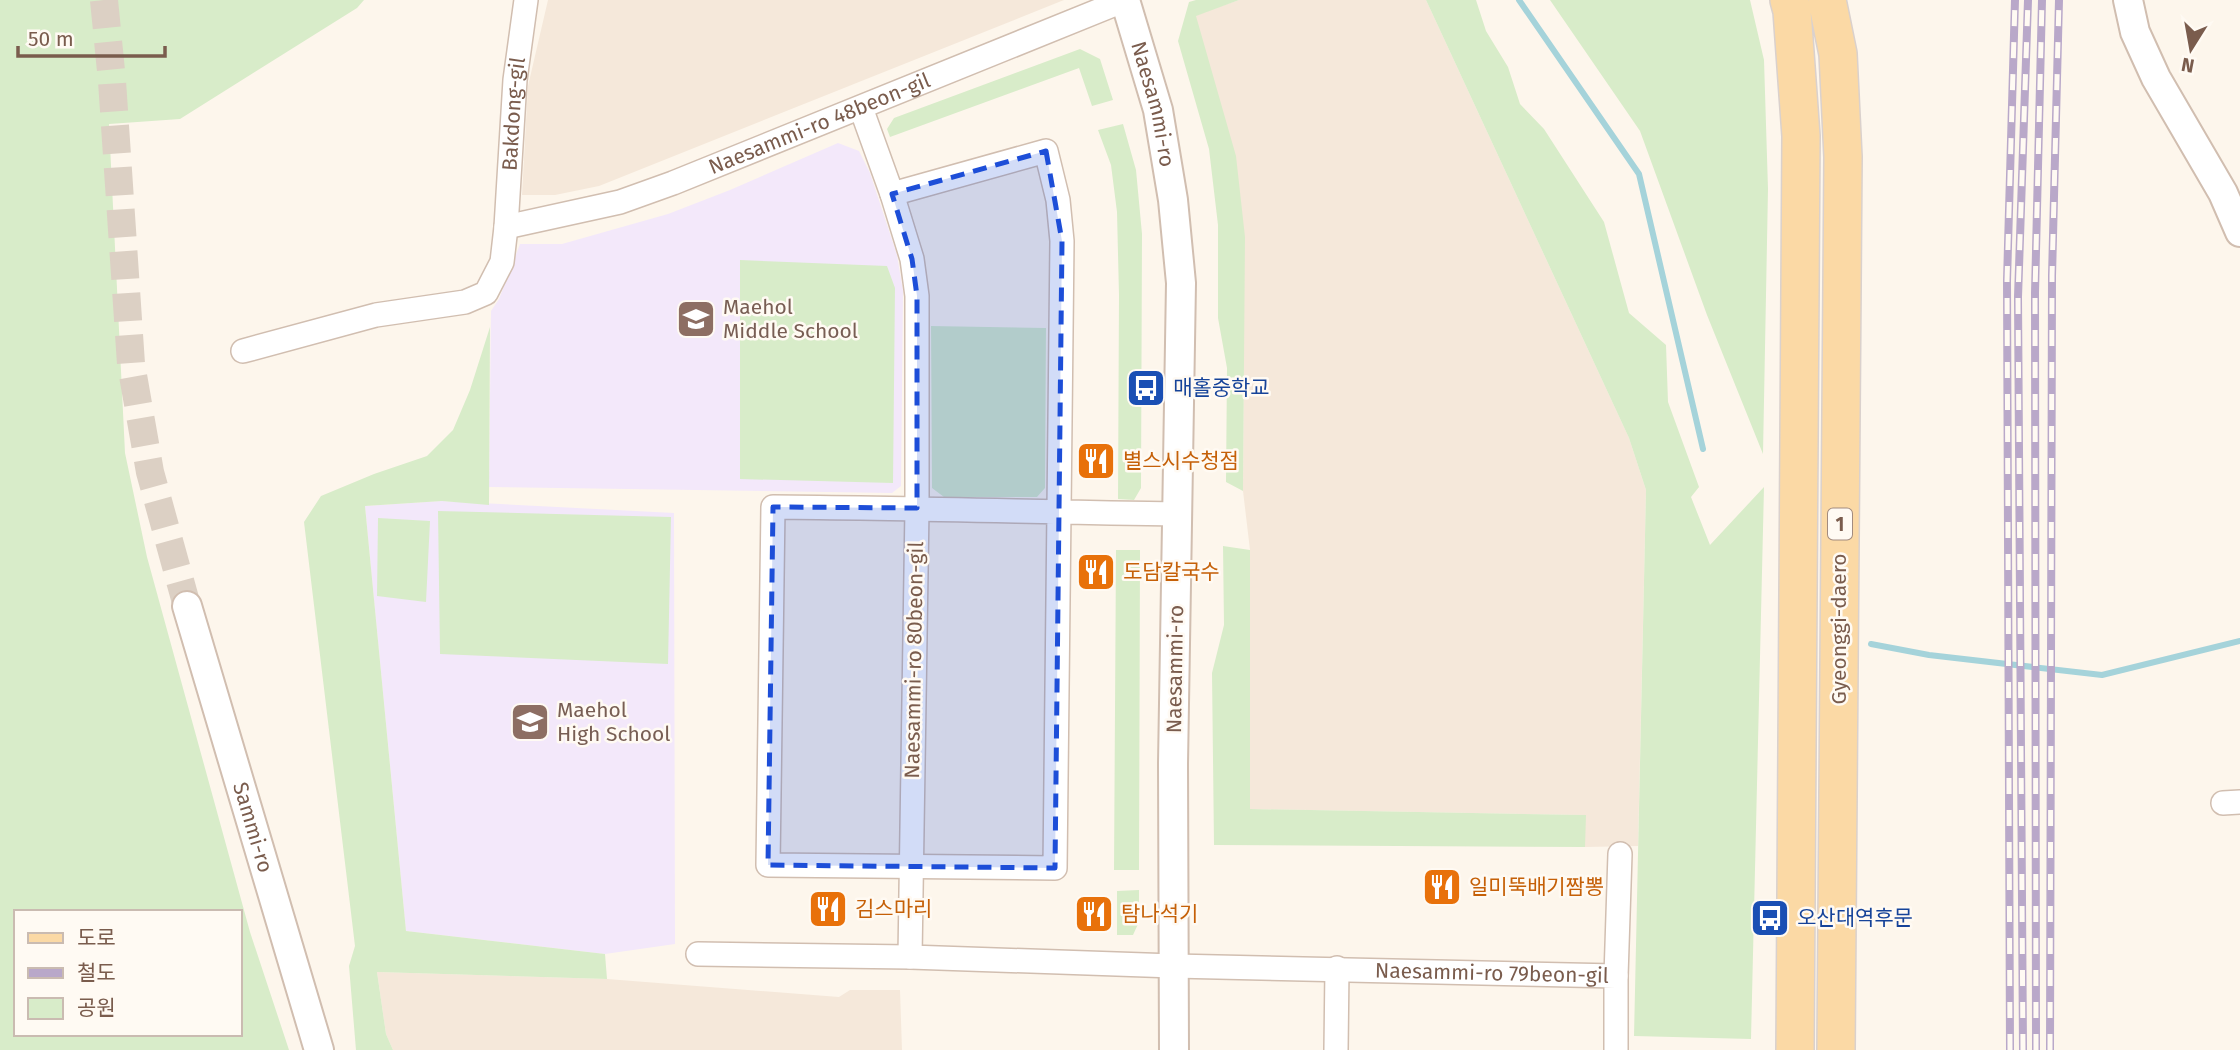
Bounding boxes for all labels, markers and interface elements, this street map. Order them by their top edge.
scale bar [18,14,164,58]
north arrow [2156,14,2226,84]
text: 50 m [28,26,74,52]
street label: Naesammi-ro [1125,38,1180,169]
text: N [2179,53,2196,78]
street label: Bakdong-gil [496,55,531,172]
street label: Naesammi-ro 48beon-gil [705,67,934,180]
place label: Maehol Middle School [723,294,858,344]
school or university icon: Maehol Middle School [675,298,717,340]
bus stop icon: 매홀중학교 [1125,367,1167,409]
place label: 매홀중학교 [1173,375,1270,401]
restaurant icon: 별스시수청점 [1075,440,1117,482]
place label: 별스시수청점 [1123,448,1239,474]
road number: 1 [1828,509,1852,540]
street label: Naesammi-ro 80beon-gil [899,541,929,779]
restaurant icon: 도담칼국수 [1075,551,1117,593]
street label: Gyeonggi-daero [1826,554,1852,704]
place label: 도담칼국수 [1123,559,1220,585]
street label: Naesammi-ro [1161,605,1189,733]
place label: Maehol High School [557,697,670,747]
school or university icon: Maehol High School [509,701,551,743]
street label: Sammi-ro [227,779,279,876]
restaurant icon: 일미뚝배기짬뽕 [1421,866,1463,908]
place label: 일미뚝배기짬뽕 [1469,874,1604,900]
restaurant icon: 김스마리 [807,888,849,930]
restaurant icon: 탐나석기 [1073,893,1115,935]
place label: 김스마리 [855,896,932,922]
bus stop icon: 오산대역후문 [1749,897,1791,939]
place label: 탐나석기 [1121,901,1198,927]
place label: 오산대역후문 [1797,905,1913,931]
legend [14,910,242,1036]
text: 도로 [77,925,116,951]
street label: Naesammi-ro 79beon-gil [1375,958,1609,989]
text: 철도 [77,960,116,986]
text: 공원 [77,995,116,1021]

